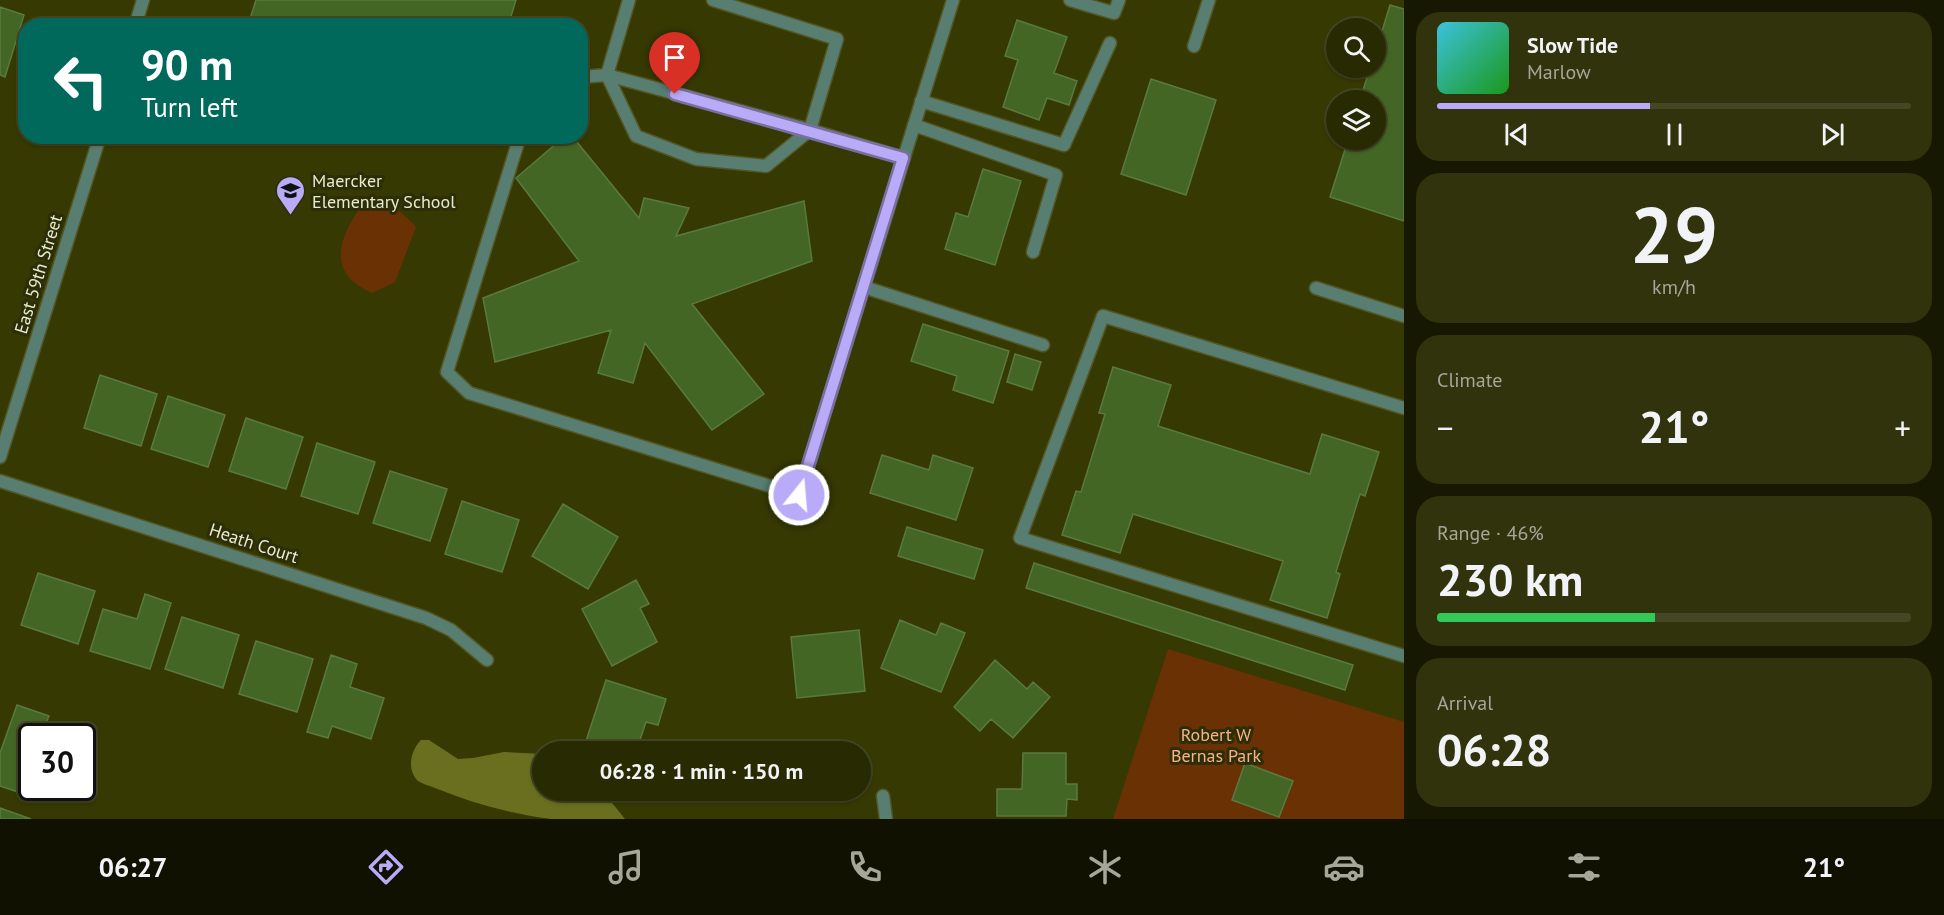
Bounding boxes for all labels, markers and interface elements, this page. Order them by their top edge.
map controls [1326,18,1386,150]
button: search [1326,18,1386,78]
text: Slow Tide [1527,31,1618,59]
pin [649,32,700,94]
text: 90 m [141,37,233,92]
icon: arrive [658,41,691,74]
icon: left [42,42,120,120]
text: Marlow [1527,59,1591,85]
text: Turn left [141,90,238,124]
button: layers [1326,90,1386,150]
icon: previous [1500,118,1533,151]
icon: pause [1658,118,1691,151]
icon: next [1816,118,1849,151]
place label: Maercker Elementary School [312,169,456,213]
school or university icon: Maercker Elementary School [275,174,307,216]
text: 29 [1630,184,1718,285]
street label: East 59th Street [9,212,67,336]
text: km/h [1652,274,1696,300]
text: Climate [1437,367,1503,393]
text: 21° [1639,397,1709,455]
text: − [1437,406,1454,449]
text: + [1894,406,1911,449]
position arrow [767,463,831,527]
street label: Heath Court [206,518,302,568]
text: Range · 46% [1437,520,1544,546]
text: 230 km [1437,550,1583,608]
text: Arrival [1437,690,1493,716]
text: 06:28 [1437,720,1551,778]
speed limit sign: 30 [18,723,96,801]
park label: Robert W Bernas Park [1171,723,1261,767]
text: 06:28 · 1 min · 150 m [600,757,803,785]
icon: directions [365,846,407,888]
icon: music [605,846,647,888]
icon: phone [844,846,886,888]
icon: climate [1084,846,1126,888]
icon: car [1323,846,1365,888]
icon: filters [1563,846,1605,888]
text: 06:27 [99,850,167,884]
text: 21° [1803,850,1845,884]

